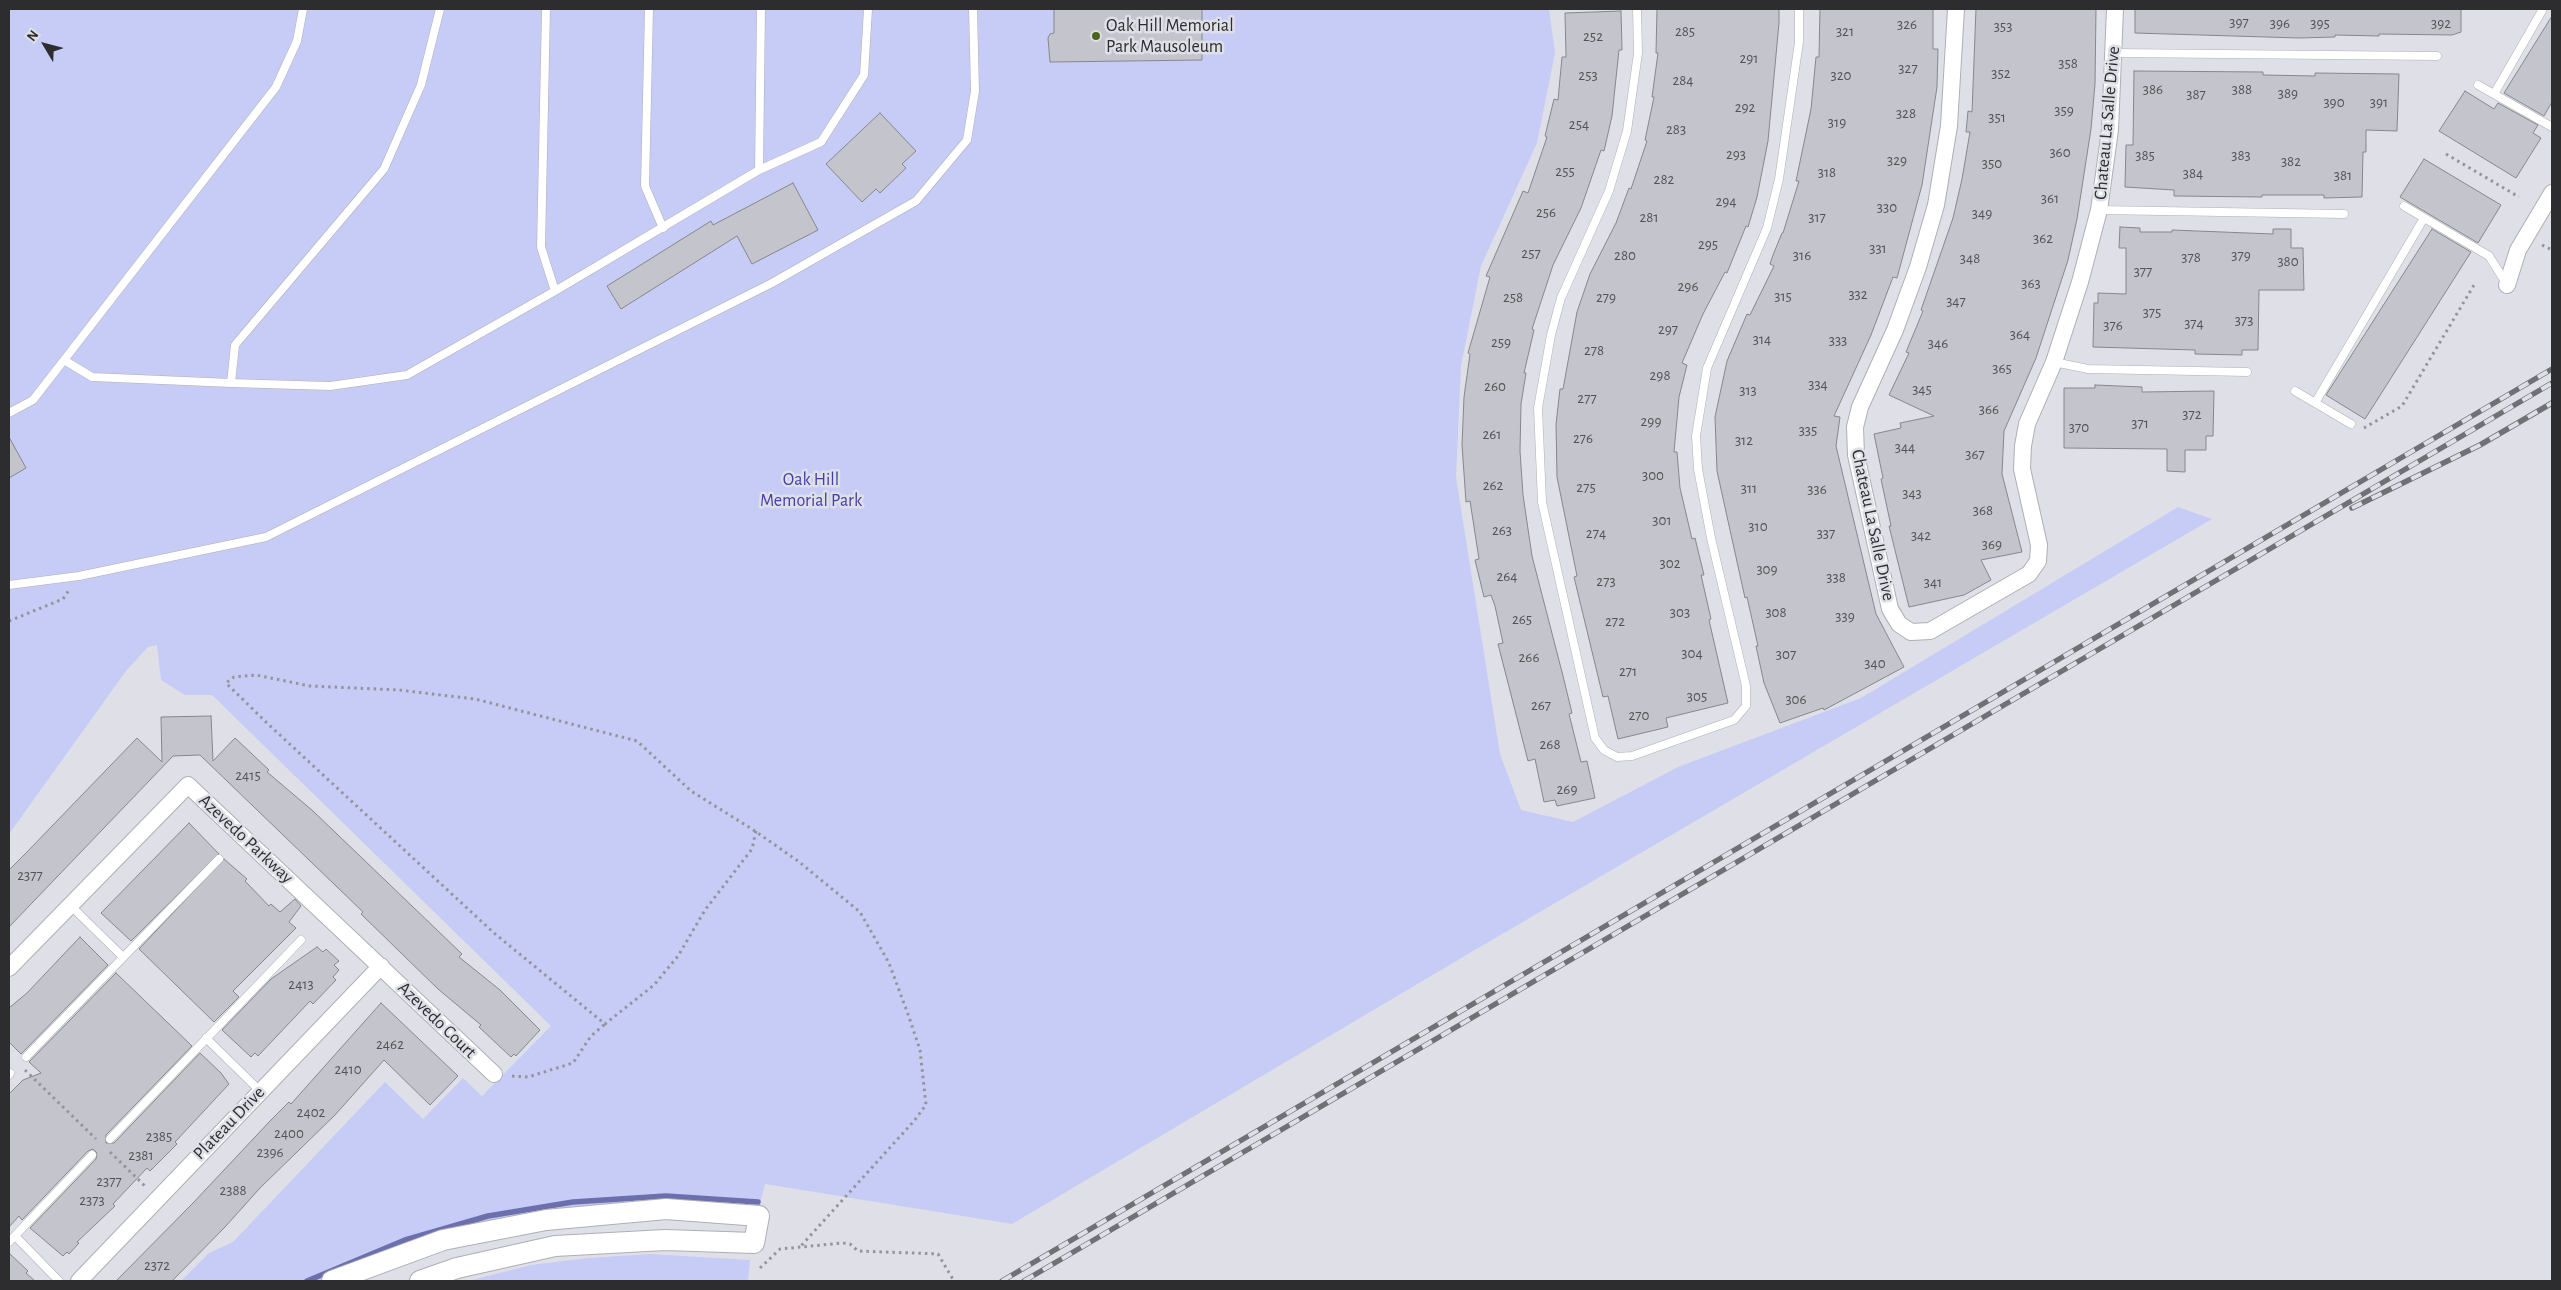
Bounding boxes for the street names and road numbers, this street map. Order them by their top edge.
street label: Chateau La Salle Drive [2090,45,2124,201]
street label: Chateau La Salle Drive [1846,447,1900,603]
street label: Azevedo Parkway [194,790,298,888]
street label: Azevedo Court [393,977,481,1063]
street label: Plateau Drive [189,1082,269,1164]

